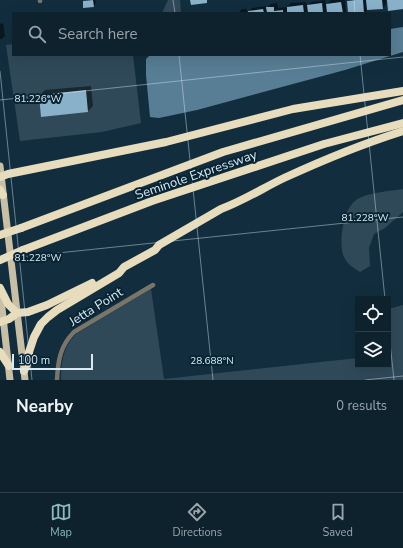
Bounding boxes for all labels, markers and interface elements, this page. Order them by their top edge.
search box [12,12,391,56]
icon: search [26,23,48,45]
text: Search here [58,24,138,44]
text: 81.226°W [14,92,62,106]
street label: Seminole Expressway [133,146,260,204]
text: 81.228°W [341,211,389,225]
text: 81.228°W [14,251,62,265]
street label: Jetta Point [65,283,127,331]
map controls [355,296,391,368]
button: locate [355,296,391,332]
button: layers [355,332,391,368]
scale bar [12,352,93,371]
text: 100 m [18,353,50,368]
text: 28.688°N [190,354,234,368]
text: Nearby [16,395,73,418]
text: 0 results [336,397,387,415]
tab: Map [50,501,72,540]
tab: Directions [172,501,222,540]
tab: Saved [322,501,353,540]

